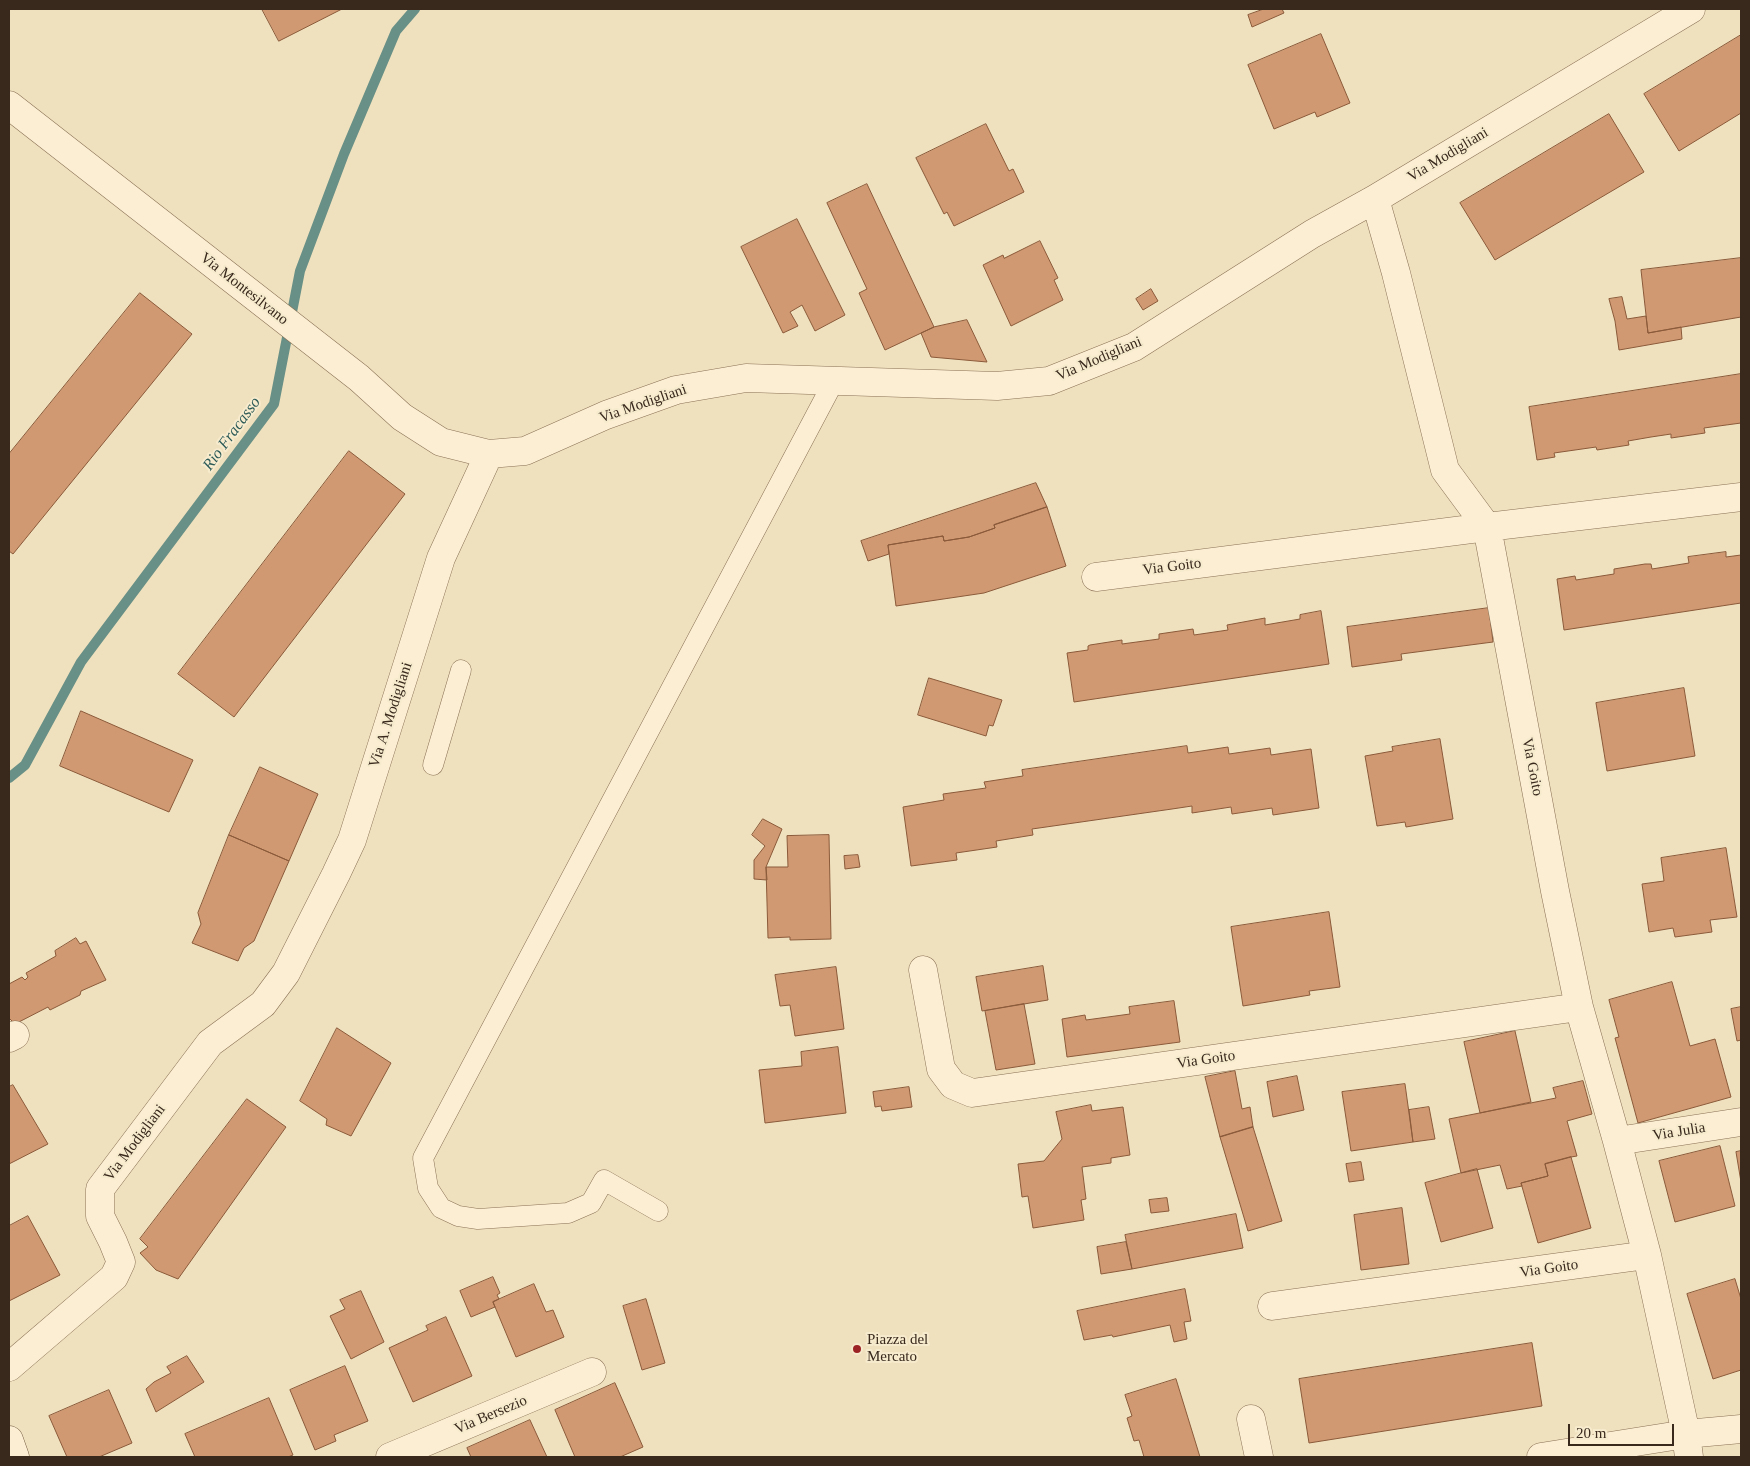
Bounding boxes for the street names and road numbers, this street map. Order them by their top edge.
street label: Via Modigliani [1404,124,1492,186]
street label: Via Montesilvano [196,249,292,329]
street label: Via Modigliani [1054,333,1144,385]
street label: Via Modigliani [597,381,689,427]
street label: Via Goito [1142,554,1202,580]
street label: Via A. Modigliani [366,660,416,770]
street label: Via Goito [1518,736,1546,798]
street label: Via Goito [1176,1047,1236,1073]
street label: Via Modigliani [100,1101,170,1185]
street label: Via Julia [1651,1119,1707,1145]
street label: Via Goito [1519,1256,1579,1282]
street label: Via Bersezio [452,1392,530,1438]

